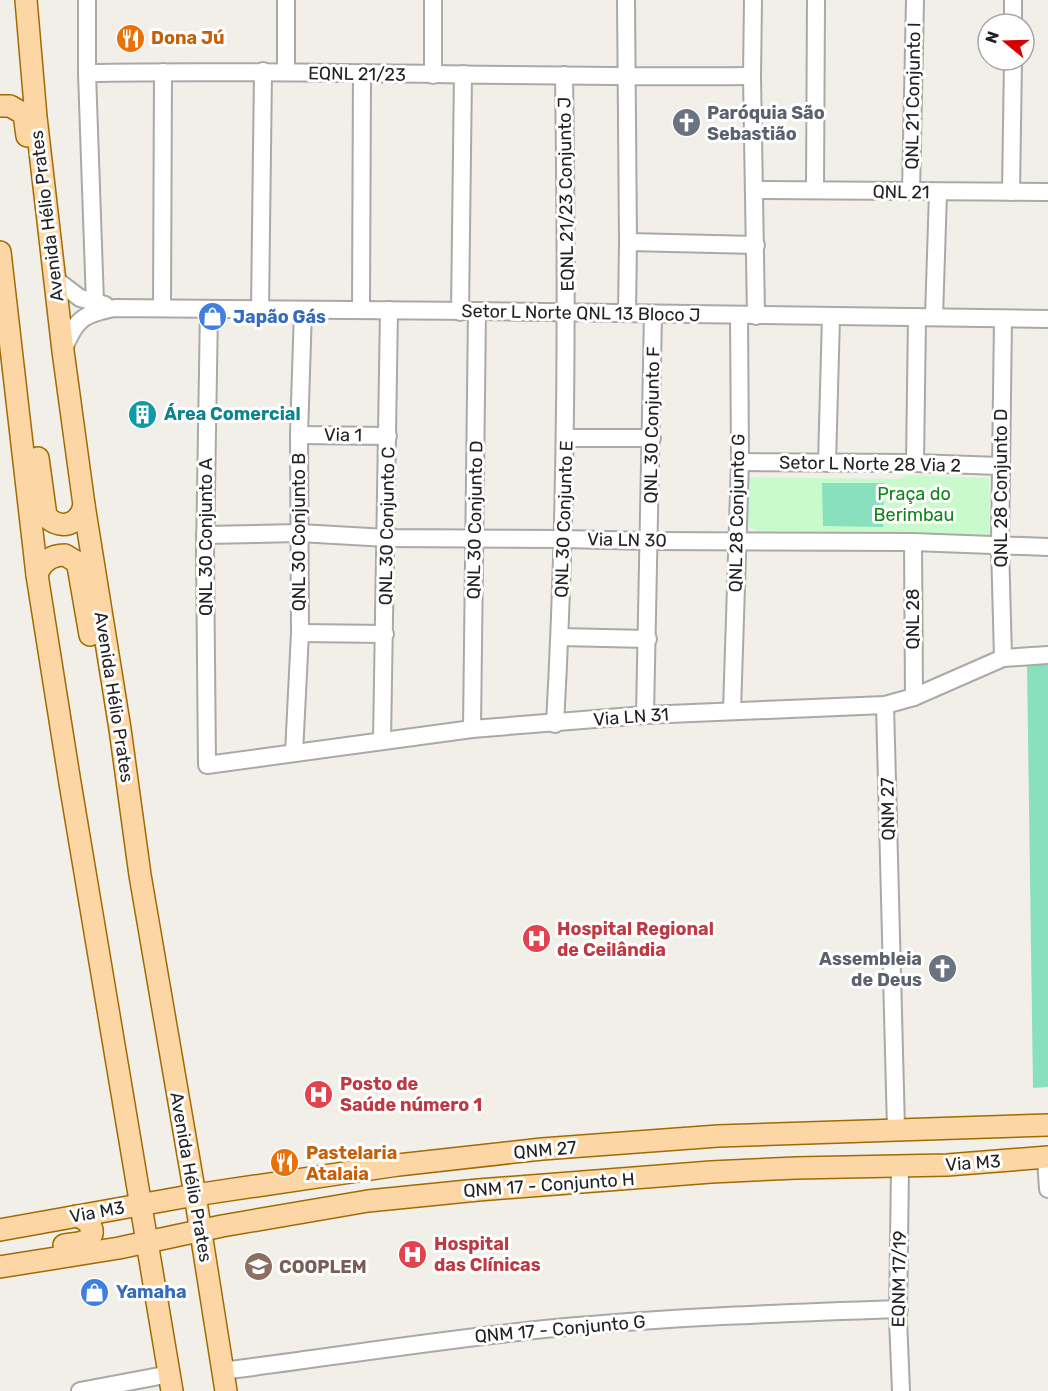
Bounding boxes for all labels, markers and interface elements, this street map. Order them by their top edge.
north arrow [976,12,1036,72]
restaurant icon: Dona Jú [114,22,146,54]
street label: QNL 21 Conjunto I [901,22,925,170]
place label: Dona Jú [151,27,225,49]
text: N [981,29,1003,46]
street label: EQNL 21/23 [308,62,406,86]
street label: EQNL 21/23 Conjunto J [553,96,579,292]
place label: Paróquia São Sebastião [707,102,825,145]
church icon: Paróquia São Sebastião [670,107,702,139]
street label: Avenida Hélio Prates [26,129,68,303]
street label: QNL 21 [872,181,930,203]
street label: Setor L Norte QNL 13 Bloco J [461,300,701,326]
shop icon: Japão Gás [196,301,228,333]
place label: Japão Gás [233,306,326,328]
street label: QNL 30 Conjunto F [640,346,664,504]
building icon: Área Comercial [127,398,159,430]
place label: Área Comercial [164,403,301,425]
street label: QNL 28 Conjunto D [990,409,1012,567]
street label: Via 1 [324,424,362,446]
street label: QNL 28 Conjunto G [725,433,749,593]
street label: QNL 30 Conjunto D [463,440,487,600]
street label: QNL 30 Conjunto E [550,440,578,598]
street label: QNL 30 Conjunto C [375,447,399,605]
street label: Setor L Norte 28 Via 2 [779,451,961,477]
street label: QNL 30 Conjunto B [288,453,310,611]
street label: QNL 30 Conjunto A [195,458,217,616]
park label: Praça do Berimbau [874,483,954,526]
street label: Via LN 30 [587,528,667,552]
street label: QNL 28 [902,589,924,649]
street label: Avenida Hélio Prates [90,610,138,784]
street label: Via LN 31 [592,703,670,731]
street label: QNM 27 [876,777,900,841]
place label: Hospital Regional de Ceilândia [557,918,714,961]
hospital icon: Hospital Regional de Ceilândia [520,923,552,955]
place label: Assembleia de Deus [819,948,922,991]
church icon: Assembleia de Deus [927,953,959,985]
place label: Posto de Saúde número 1 [340,1073,482,1116]
hospital icon: Posto de Saúde número 1 [303,1078,335,1110]
street label: Avenida Hélio Prates [165,1090,217,1264]
street label: QNM 27 [513,1136,577,1164]
place label: Pastelaria Atalaia [306,1142,397,1185]
restaurant icon: Pastelaria Atalaia [269,1147,301,1179]
street label: Via M3 [945,1150,1001,1176]
street label: QNM 17 - Conjunto H [462,1168,636,1202]
street label: Via M3 [68,1196,126,1228]
street label: EQNM 17/19 [887,1230,911,1328]
place label: Hospital das Clínicas [434,1233,541,1276]
hospital icon: Hospital das Clínicas [397,1238,429,1270]
school or university icon: COOPLEM [242,1251,274,1283]
place label: COOPLEM [279,1256,367,1278]
shop icon: Yamaha [79,1276,111,1308]
place label: Yamaha [116,1281,187,1303]
street label: QNM 17 - Conjunto G [474,1311,646,1347]

